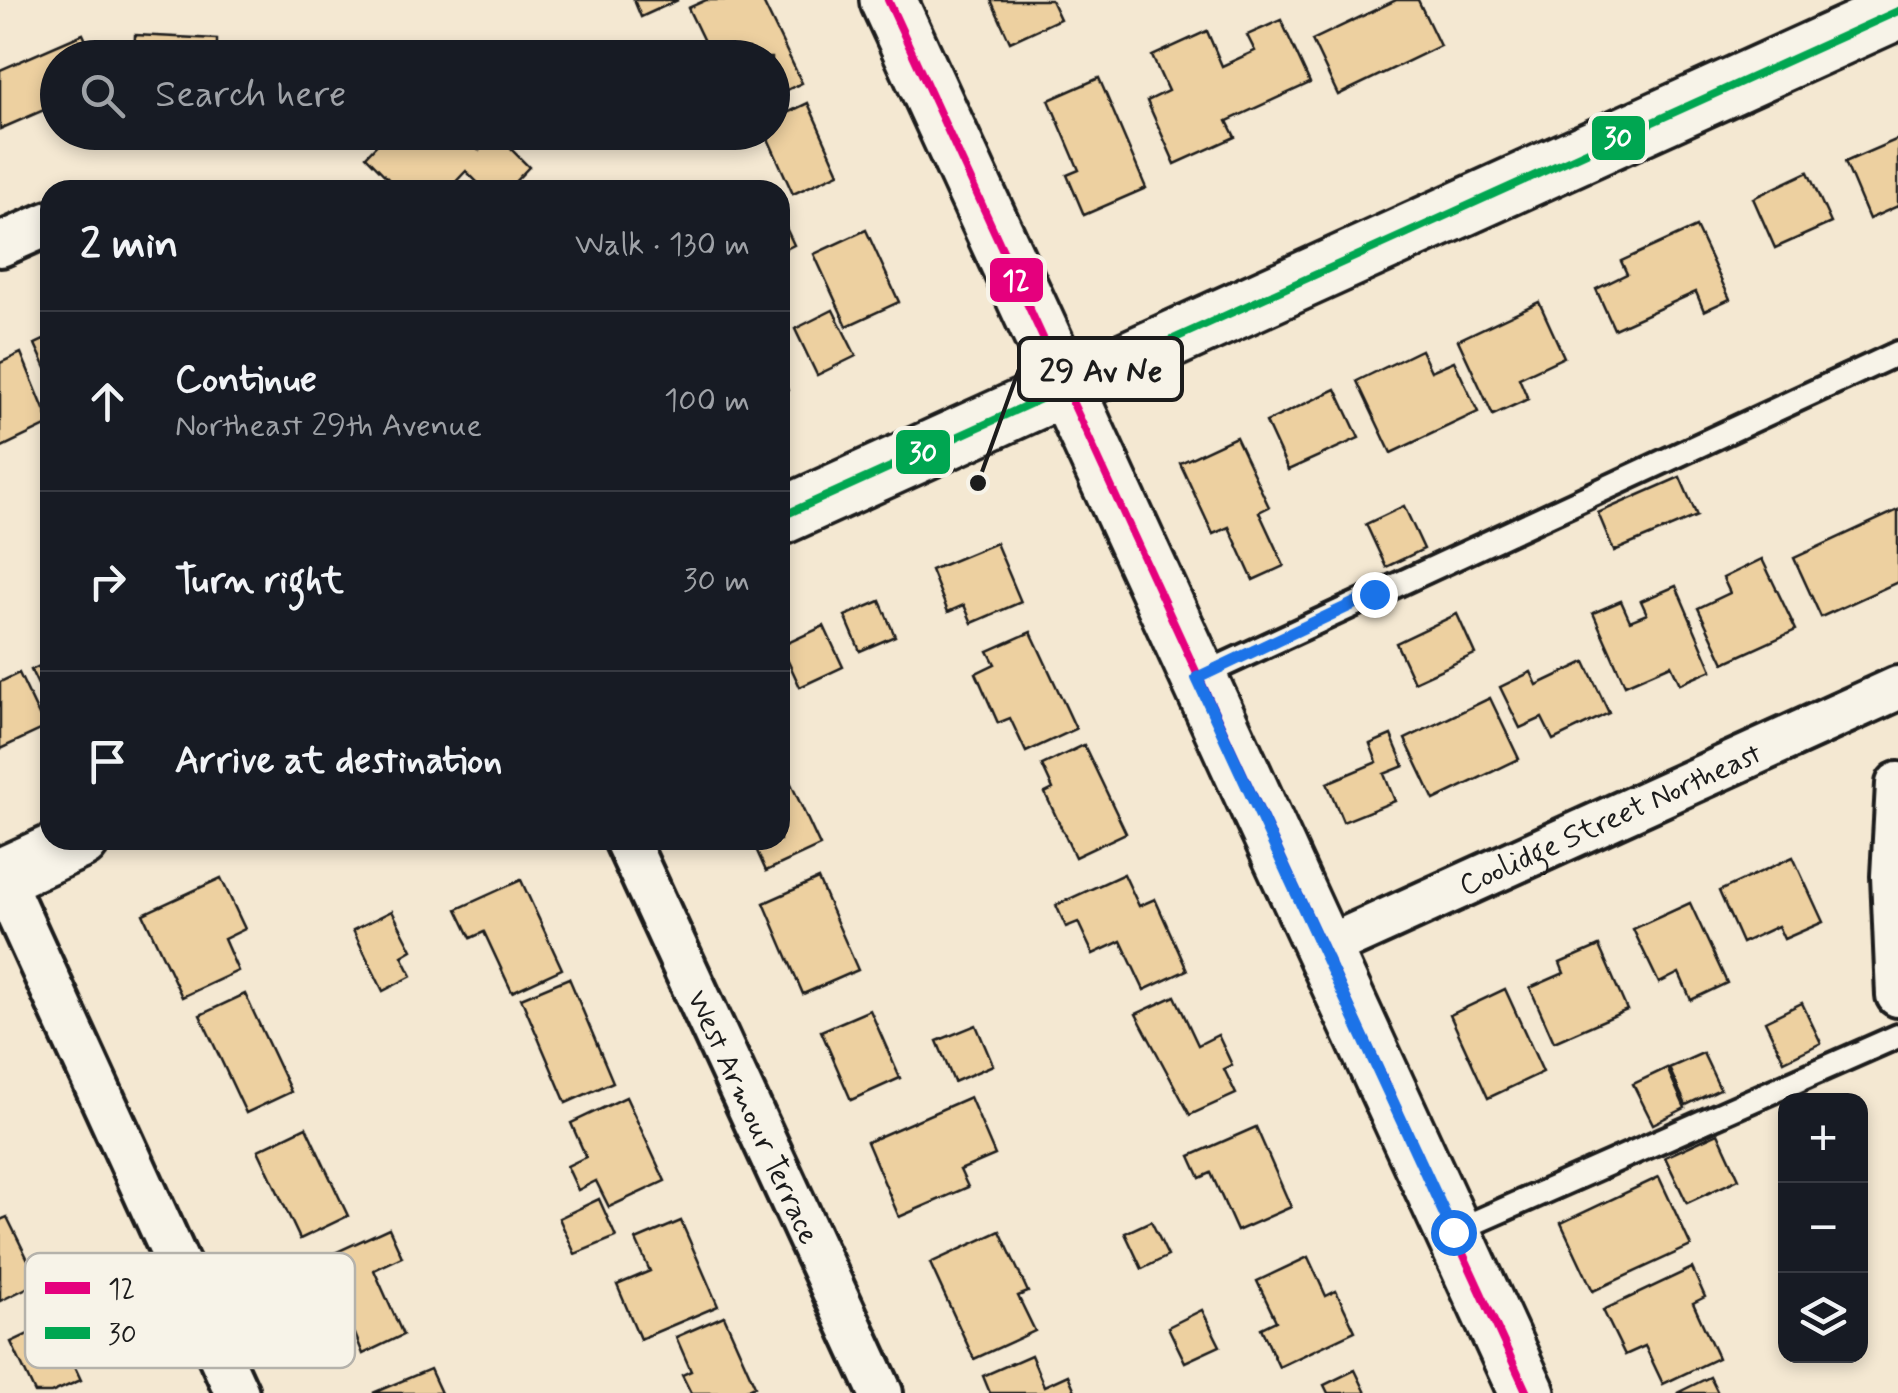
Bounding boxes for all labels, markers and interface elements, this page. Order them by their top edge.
search box [40,40,790,150]
icon: search [75,68,130,123]
text: Search here [155,71,346,120]
line badge: 30 [1590,114,1647,162]
text: 30 [1604,121,1632,158]
text: 2 min [80,218,179,273]
text: Walk · 130 m [575,224,750,266]
line badge: 12 [988,256,1045,304]
text: 12 [1002,264,1030,301]
callout: 29 Av Ne [1019,338,1182,400]
text: 29 Av Ne [1040,351,1162,393]
text: Continue [175,356,317,405]
icon: ahead [80,374,135,429]
text: 100 m [664,380,750,422]
text: Northeast 29th Avenue [175,405,482,447]
line badge: 30 [894,428,952,476]
text: 30 [909,436,937,473]
icon: right [80,554,135,609]
text: Turn right [175,557,344,606]
text: 30 m [683,560,750,602]
route end [1352,572,1398,618]
icon: arrive [80,734,135,789]
street label: Coolidge Street Northeast [1453,735,1768,906]
text: Arrive at destination [175,737,502,786]
street label: West Armour Terrace [677,984,828,1251]
map controls [1778,1093,1868,1363]
button: + [1778,1093,1868,1183]
button: − [1778,1183,1868,1273]
route start [1431,1210,1477,1256]
legend [25,1253,355,1368]
text: 12 [108,1272,135,1309]
button: layers [1778,1273,1868,1363]
text: 30 [108,1317,137,1354]

